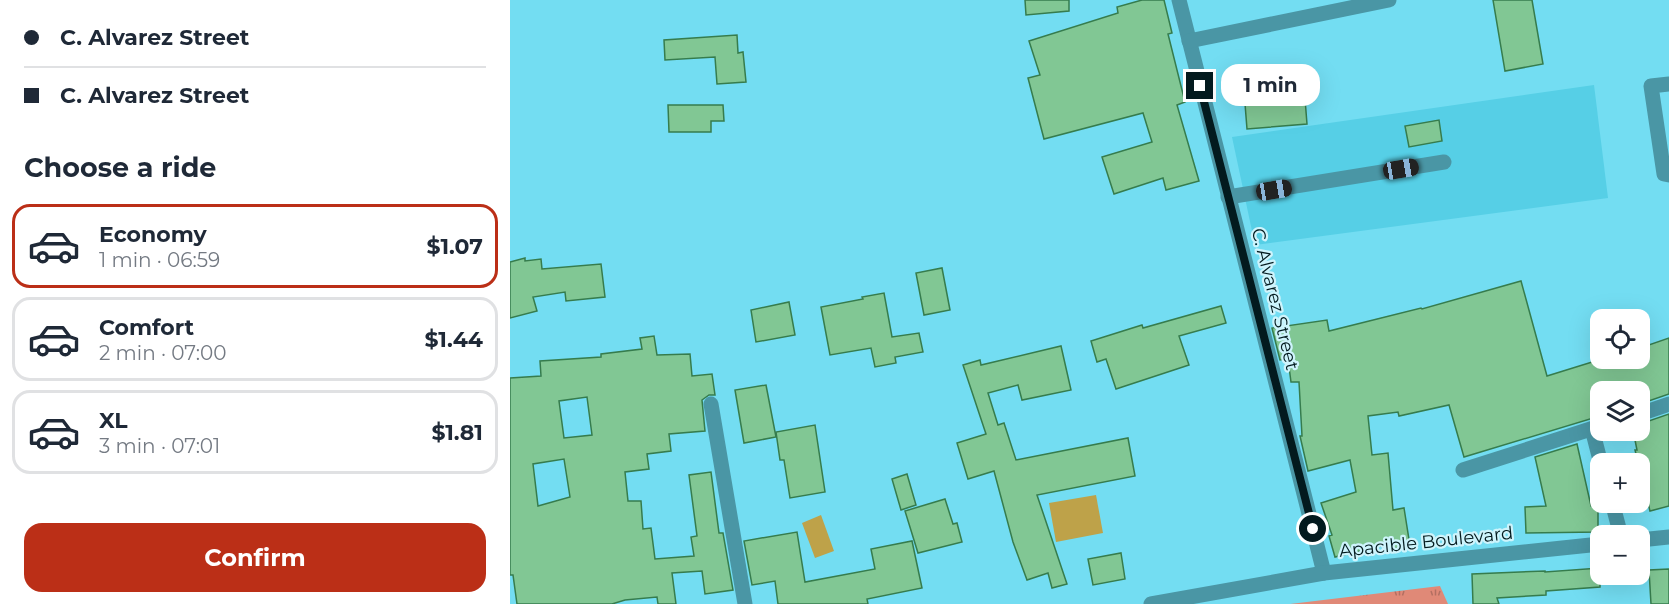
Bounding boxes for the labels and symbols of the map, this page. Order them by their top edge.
callout: 1 min [1221,65,1320,107]
route end [1186,72,1213,99]
car [1382,157,1420,181]
car [1255,178,1293,202]
street label: C. Alvarez Street [1247,226,1303,372]
route start [1299,515,1326,542]
street label: Apacible Boulevard [1338,522,1514,562]

